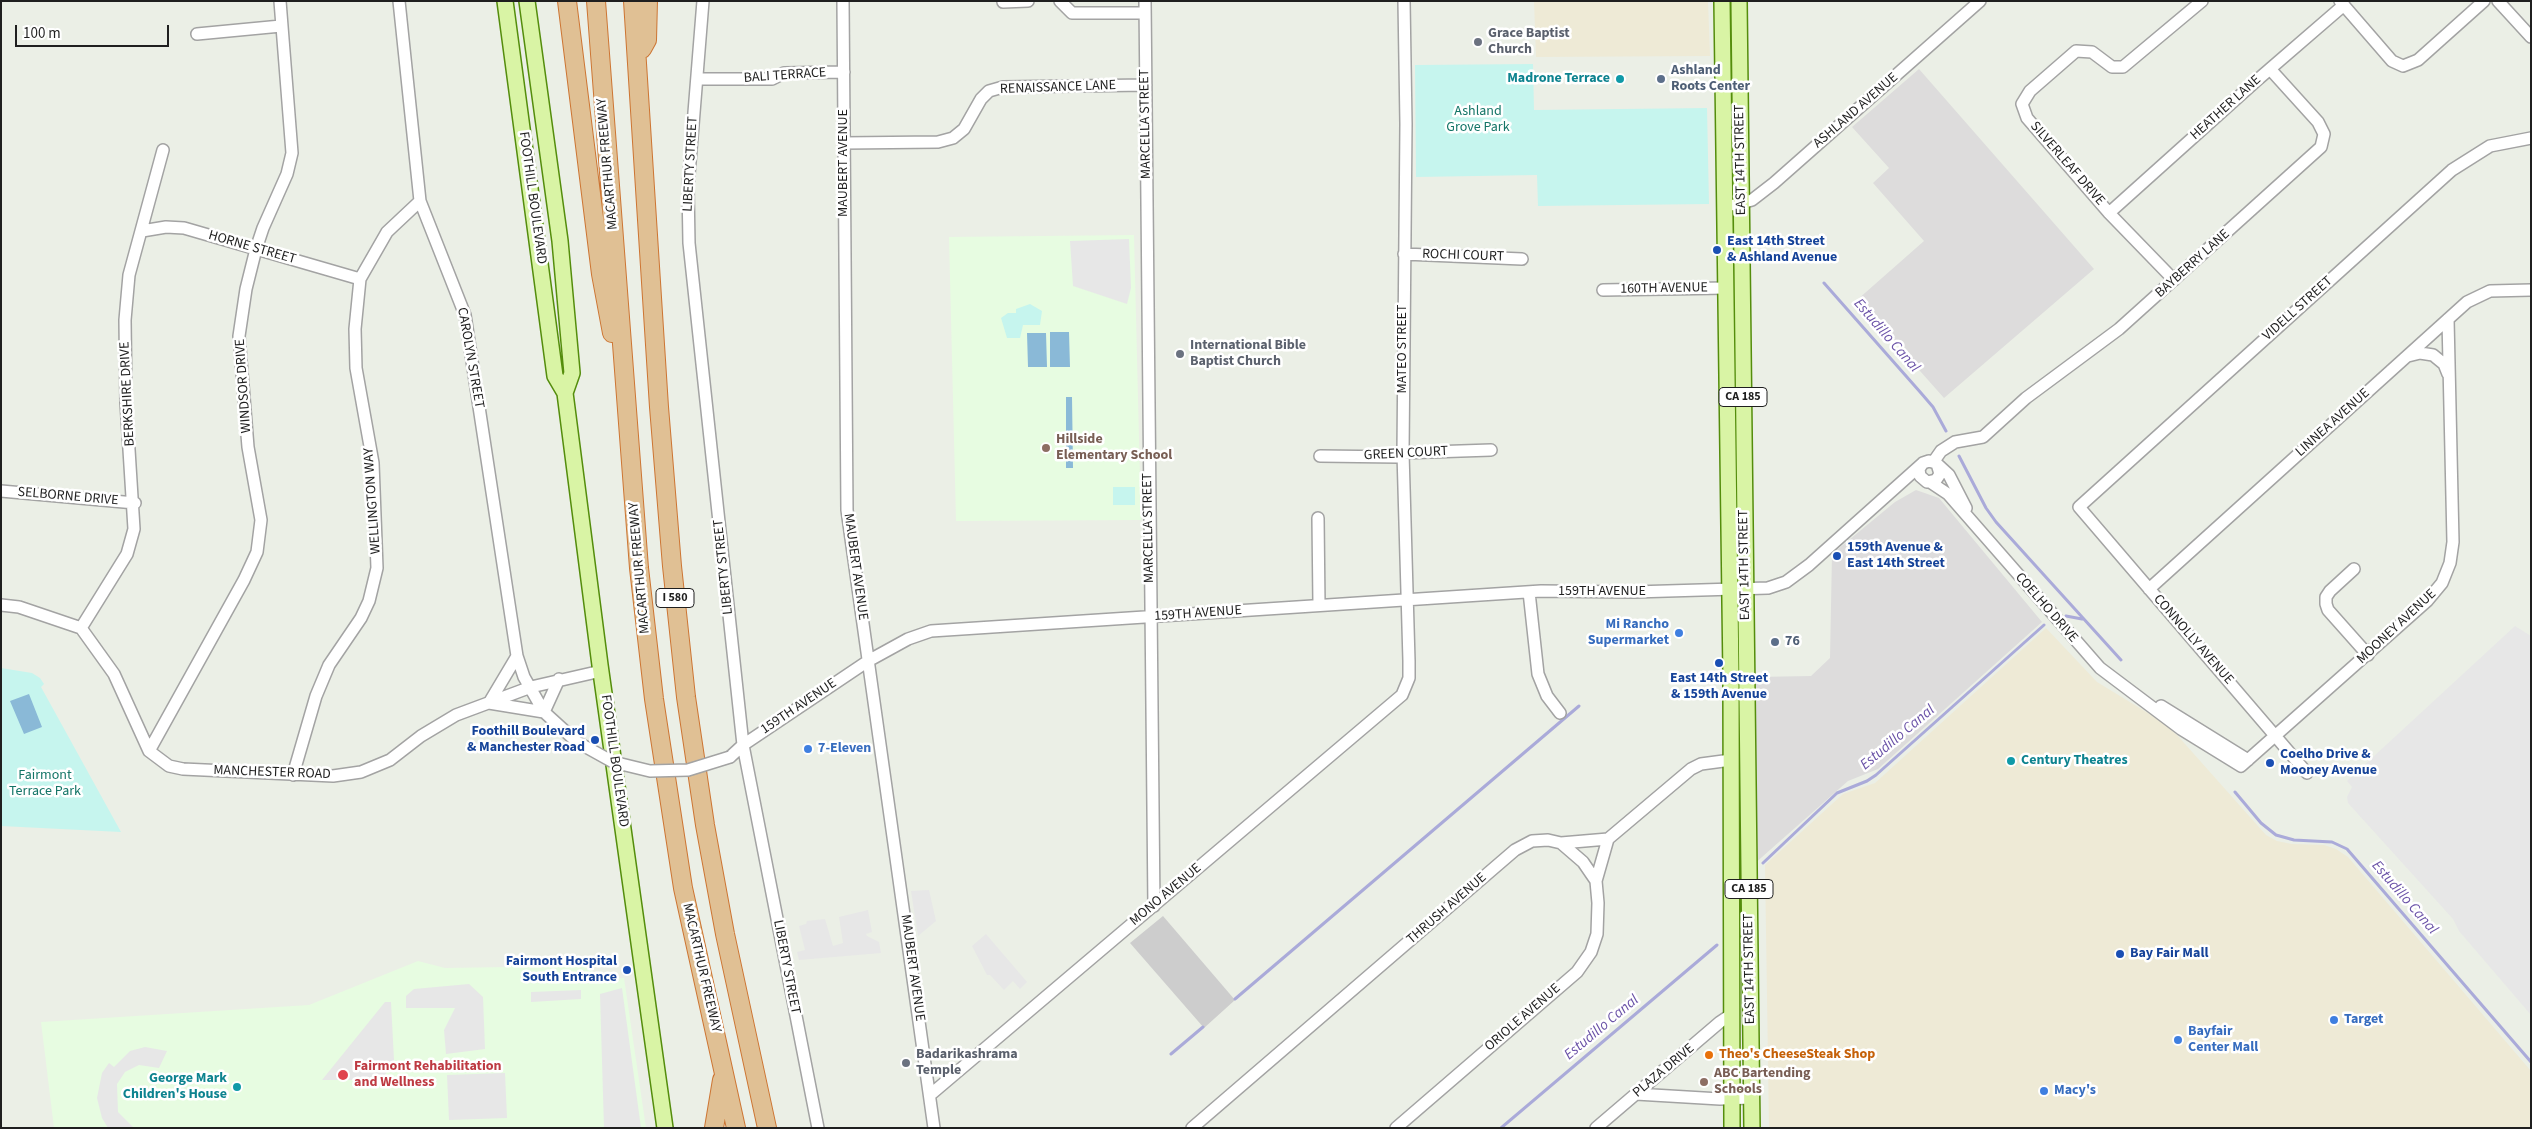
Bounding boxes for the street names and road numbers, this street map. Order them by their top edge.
street label: BALI TERRACE [743,65,827,87]
street label: MARCELLA STREET [1137,69,1155,179]
street label: ASHLAND AVENUE [1810,70,1902,152]
street label: HEATHER LANE [2187,72,2265,144]
street label: RENAISSANCE LANE [1000,78,1116,98]
street label: MACARTHUR FREEWAY [594,97,622,231]
street label: EAST 14TH STREET [1732,104,1750,216]
street label: MAUBERT AVENUE [836,109,852,217]
street label: LIBERTY STREET [680,116,702,212]
street label: SILVERLEAF DRIVE [2026,119,2108,209]
street label: FOOTHILL BOULEVARD [514,131,550,265]
street label: BAYBERRY LANE [2152,226,2234,302]
street label: HORNE STREET [206,227,298,269]
street label: ROCHI COURT [1422,246,1504,266]
street label: VIDELL STREET [2260,273,2336,345]
street label: 160TH AVENUE [1620,280,1708,298]
street label: MATEO STREET [1395,305,1411,393]
street label: CAROLYN STREET [453,306,487,410]
street label: WINDSOR DRIVE [232,338,256,434]
street label: BERKSHIRE DRIVE [117,341,139,447]
street label: LINNEA AVENUE [2293,385,2373,461]
road number: CA 185 [1719,388,1767,407]
street label: GREEN COURT [1363,443,1449,465]
street label: WELLINGTON WAY [361,447,385,555]
street label: MARCELLA STREET [1140,473,1158,583]
street label: SELBORNE DRIVE [17,484,119,510]
street label: MACARTHUR FREEWAY [626,501,654,635]
street label: EAST 14TH STREET [1736,509,1754,621]
street label: MAUBERT AVENUE [839,512,871,622]
street label: LIBERTY STREET [711,519,737,615]
street label: COELHO DRIVE [2011,570,2081,646]
street label: 159TH AVENUE [1558,584,1646,600]
street label: MOONEY AVENUE [2354,586,2440,668]
road number: I 580 [656,588,694,608]
street label: CONNOLLY AVENUE [2149,592,2237,688]
street label: 159TH AVENUE [1154,603,1242,625]
street label: 159TH AVENUE [758,675,840,739]
street label: FOOTHILL BOULEVARD [596,694,632,828]
street label: MANCHESTER ROAD [213,763,331,783]
street label: MONO AVENUE [1127,860,1205,930]
street label: THRUSH AVENUE [1404,870,1490,948]
road number: CA 185 [1725,880,1773,899]
street label: MACARTHUR FREEWAY [678,902,724,1034]
street label: MAUBERT AVENUE [896,913,928,1023]
street label: EAST 14TH STREET [1741,913,1759,1025]
street label: LIBERTY STREET [769,918,803,1016]
street label: ORIOLE AVENUE [1482,981,1564,1055]
street label: PLAZA DRIVE [1630,1040,1698,1102]

